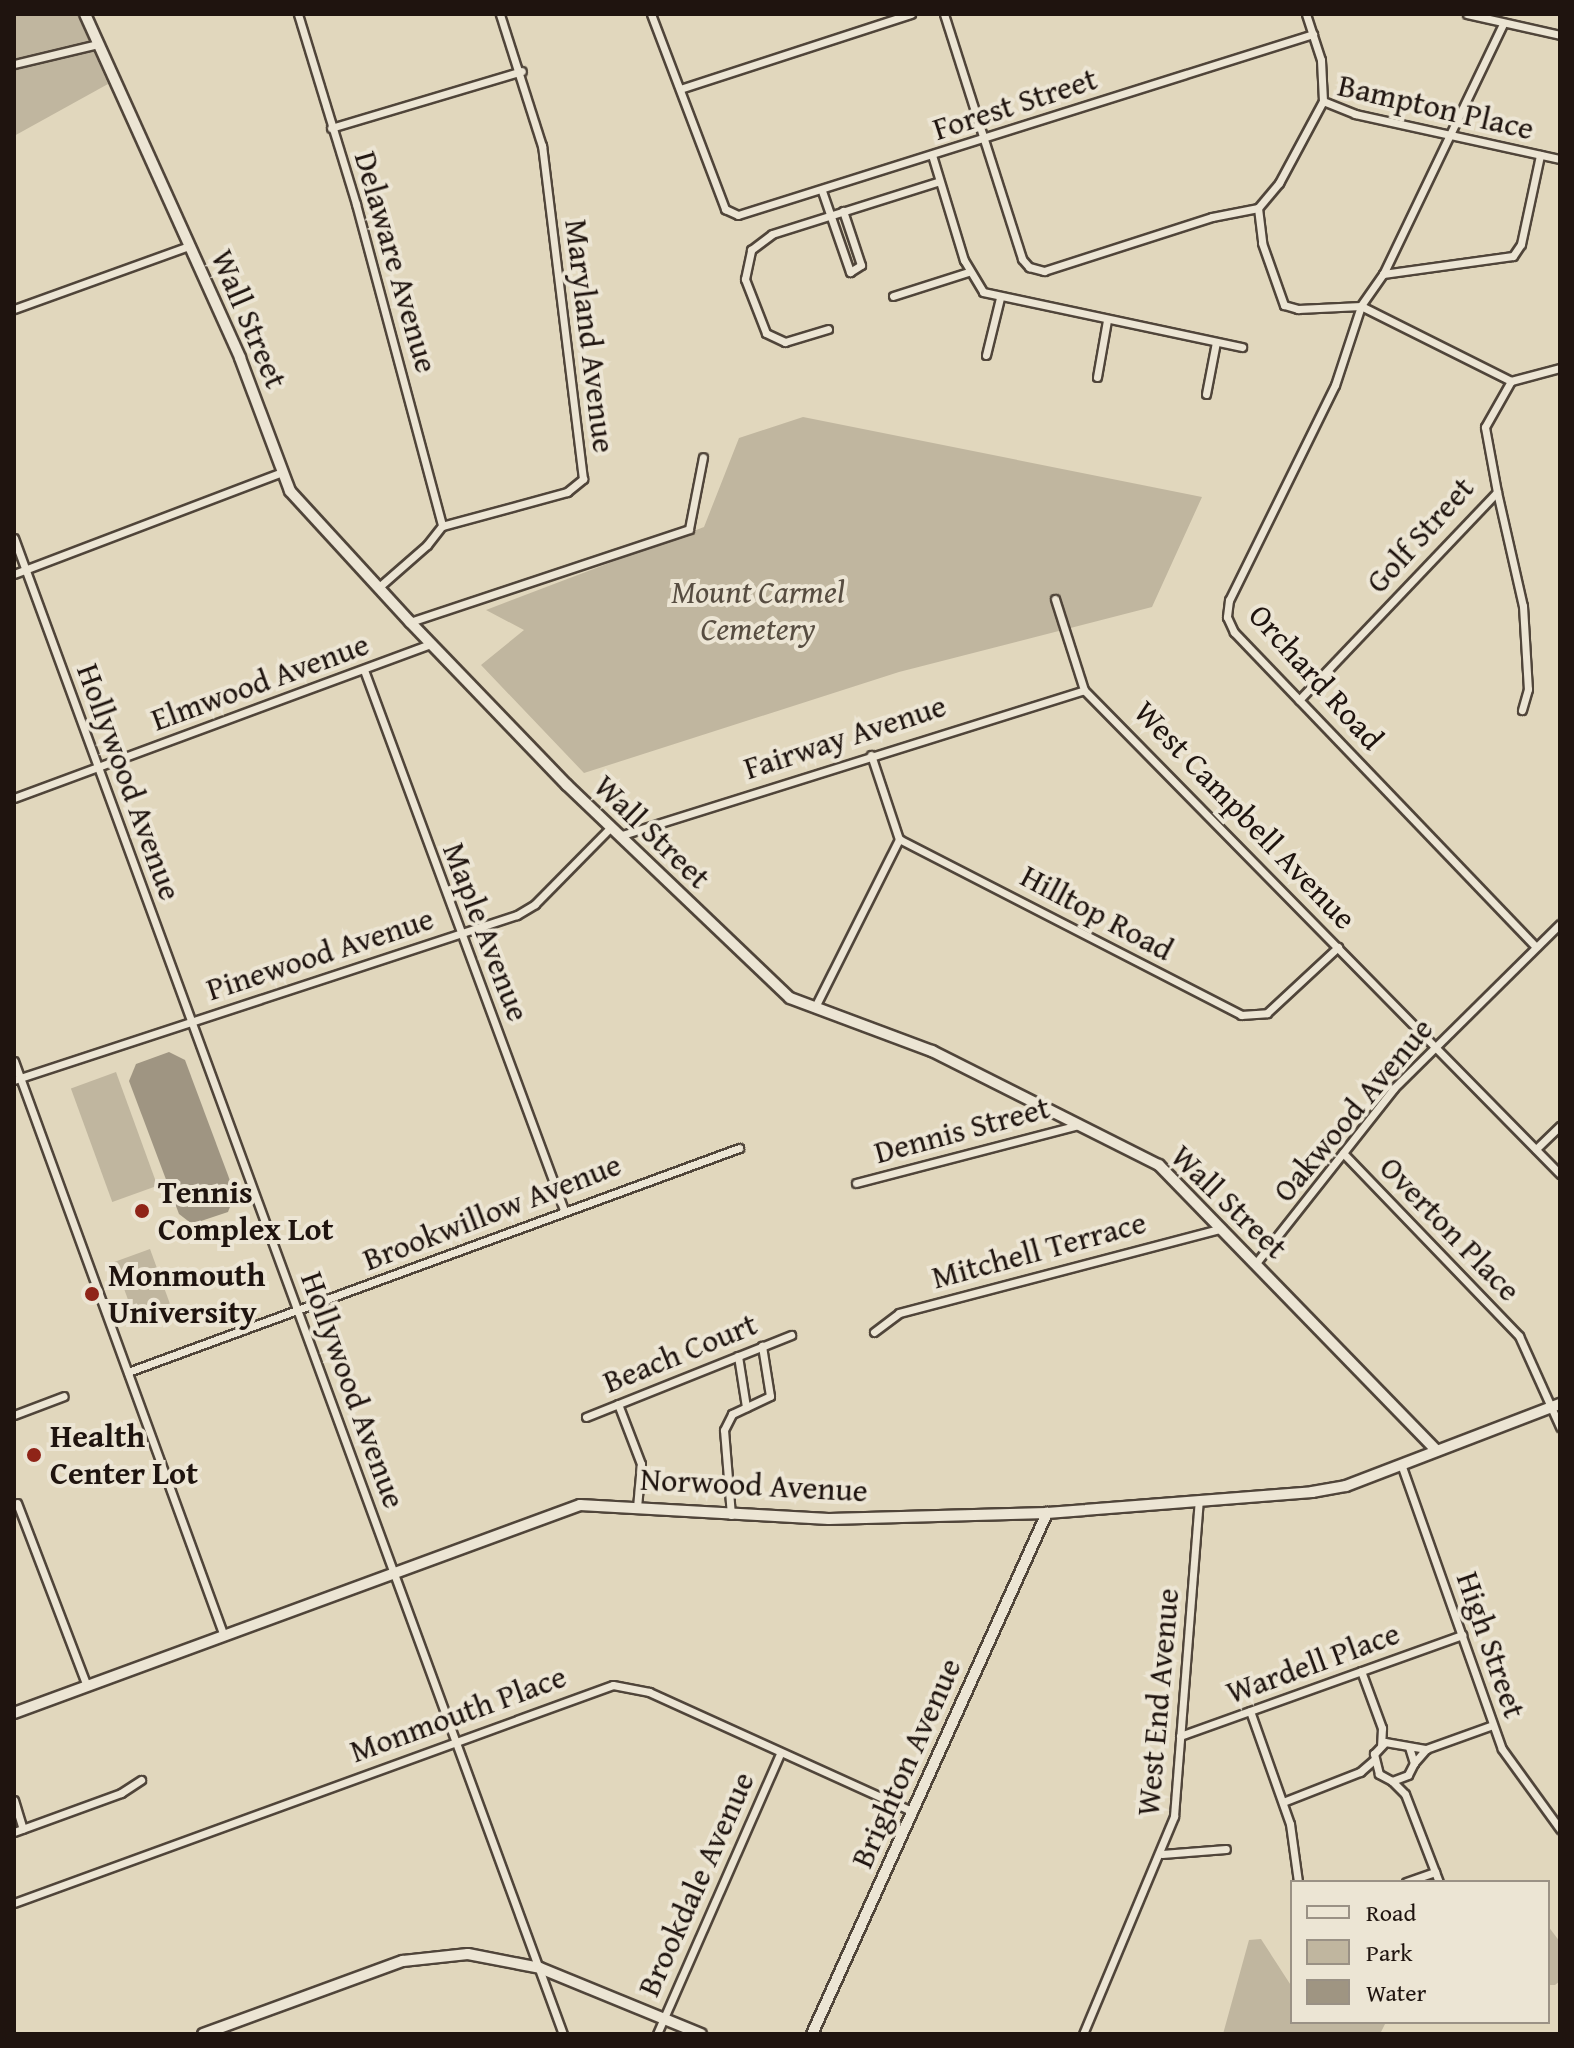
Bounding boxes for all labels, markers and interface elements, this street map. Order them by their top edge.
street label: Forest Street [928,59,1102,149]
street label: Bampton Place [1334,66,1538,148]
street label: Delaware Avenue [346,147,446,377]
street label: Maryland Avenue [557,217,623,455]
street label: Wall Street [203,244,295,394]
street label: Golf Street [1358,469,1482,601]
park label: Mount Carmel Cemetery [671,574,845,649]
street label: Orchard Road [1241,596,1391,758]
street label: Elmwood Avenue [146,625,374,739]
street label: Hollywood Avenue [68,659,190,905]
street label: Fairway Avenue [739,686,951,788]
street label: West Campbell Avenue [1126,693,1364,937]
street label: Wall Street [586,767,718,897]
street label: Maple Avenue [434,837,538,1027]
street label: Hilltop Road [1014,857,1180,969]
street label: Pinewood Avenue [202,899,438,1009]
street label: Oakwood Avenue [1265,1010,1441,1210]
street label: Dennis Street [870,1088,1054,1172]
street label: Wall Street [1163,1137,1295,1267]
street label: Brookwillow Avenue [358,1145,626,1279]
street label: Overton Place [1372,1149,1528,1309]
place label: Tennis Complex Lot [158,1174,334,1249]
marker: Tennis Complex Lot [133,1202,151,1220]
street label: Mitchell Terrace [928,1203,1150,1297]
place label: Monmouth University [108,1257,265,1332]
street label: Hollywood Avenue [292,1267,414,1513]
marker: Monmouth University [83,1285,101,1303]
street label: Beach Court [597,1305,763,1401]
place label: Health Center Lot [50,1418,198,1493]
marker: Health Center Lot [25,1446,43,1464]
street label: Norwood Avenue [639,1460,869,1510]
street label: High Street [1448,1567,1534,1723]
street label: West End Avenue [1129,1586,1187,1818]
street label: Wardell Place [1221,1614,1405,1712]
street label: Brighton Avenue [843,1652,969,1874]
street label: Monmouth Place [345,1657,571,1771]
street label: Brookdale Avenue [629,1766,763,2002]
legend [1290,1880,1550,2024]
text: Road [1366,1895,1416,1930]
text: Park [1366,1935,1412,1970]
text: Water [1366,1975,1426,2010]

